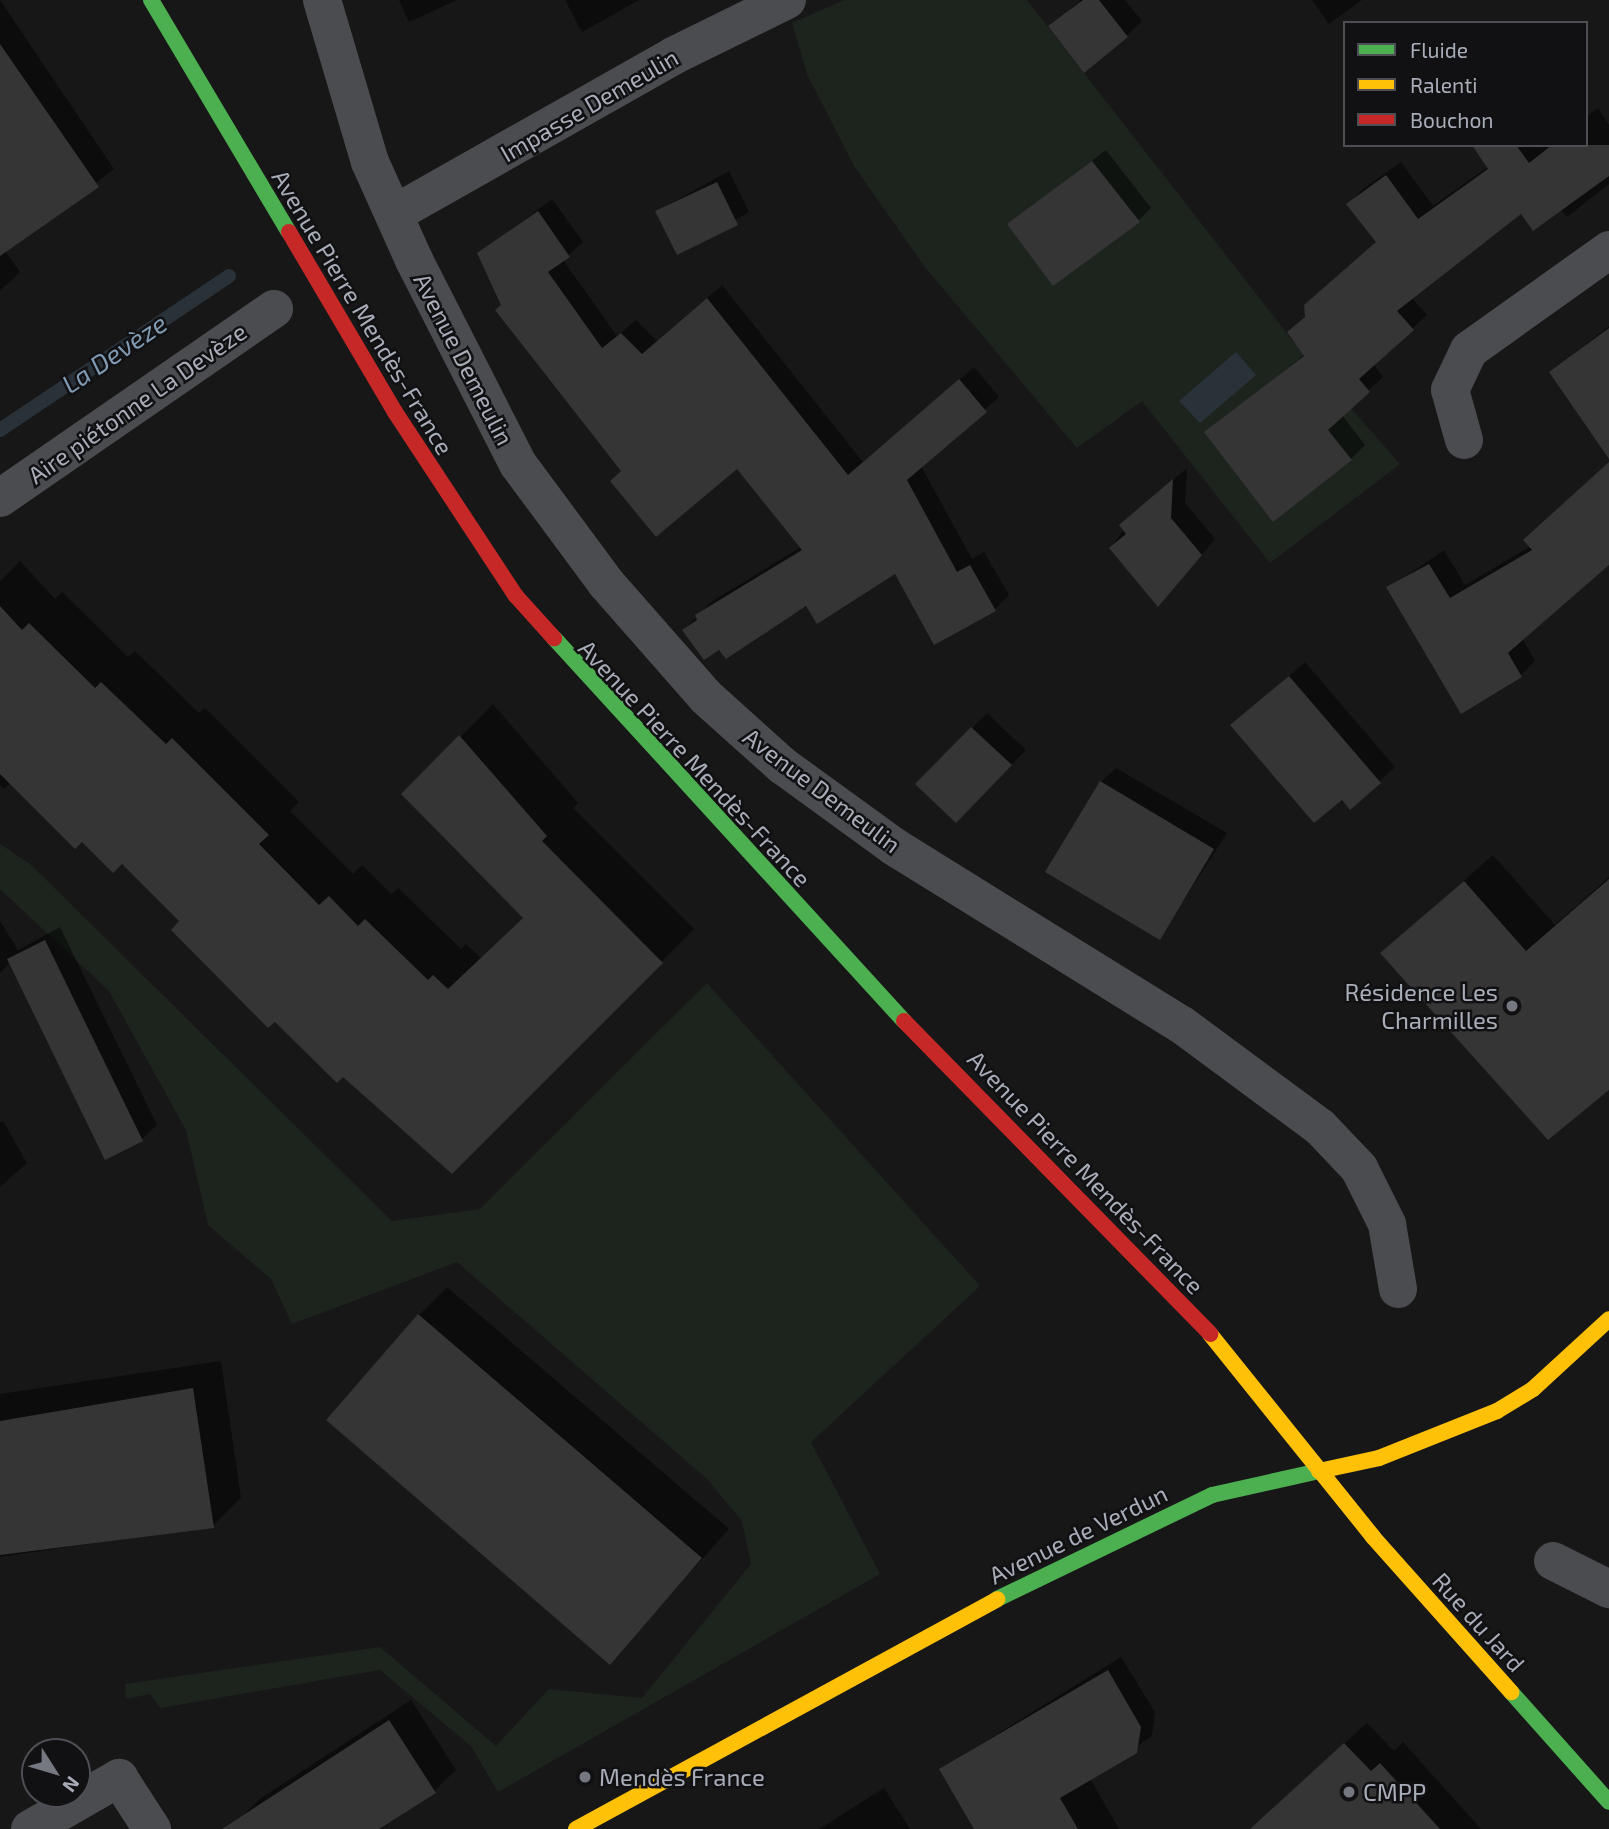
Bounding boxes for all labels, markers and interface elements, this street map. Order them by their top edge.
legend [1343,21,1588,147]
text: Fluide [1410,37,1468,62]
street label: Impasse Demeulin [495,42,683,168]
text: Ralenti [1410,72,1477,97]
text: Bouchon [1410,107,1494,132]
street label: Avenue Pierre Mendès-France [266,164,460,460]
street label: Avenue Demeulin [408,268,520,450]
water label: La Devèze [56,307,172,399]
street label: Aire piétonne La Devèze [22,317,252,489]
street label: Avenue Pierre Mendès-France [573,634,817,892]
street label: Avenue Demeulin [738,722,906,858]
place label: Résidence Les Charmilles [1345,978,1498,1034]
marker: Résidence Les Charmilles [1504,998,1520,1014]
street label: Avenue Pierre Mendès-France [962,1044,1210,1300]
street label: Avenue de Verdun [984,1478,1172,1590]
street label: Rue du Jard [1427,1566,1531,1678]
north arrow [21,1738,91,1808]
place label: Mendès France [599,1763,765,1791]
marker: Mendès France [577,1769,593,1785]
text: N [58,1772,85,1797]
place label: CMPP [1363,1778,1426,1806]
marker: CMPP [1341,1784,1357,1800]

